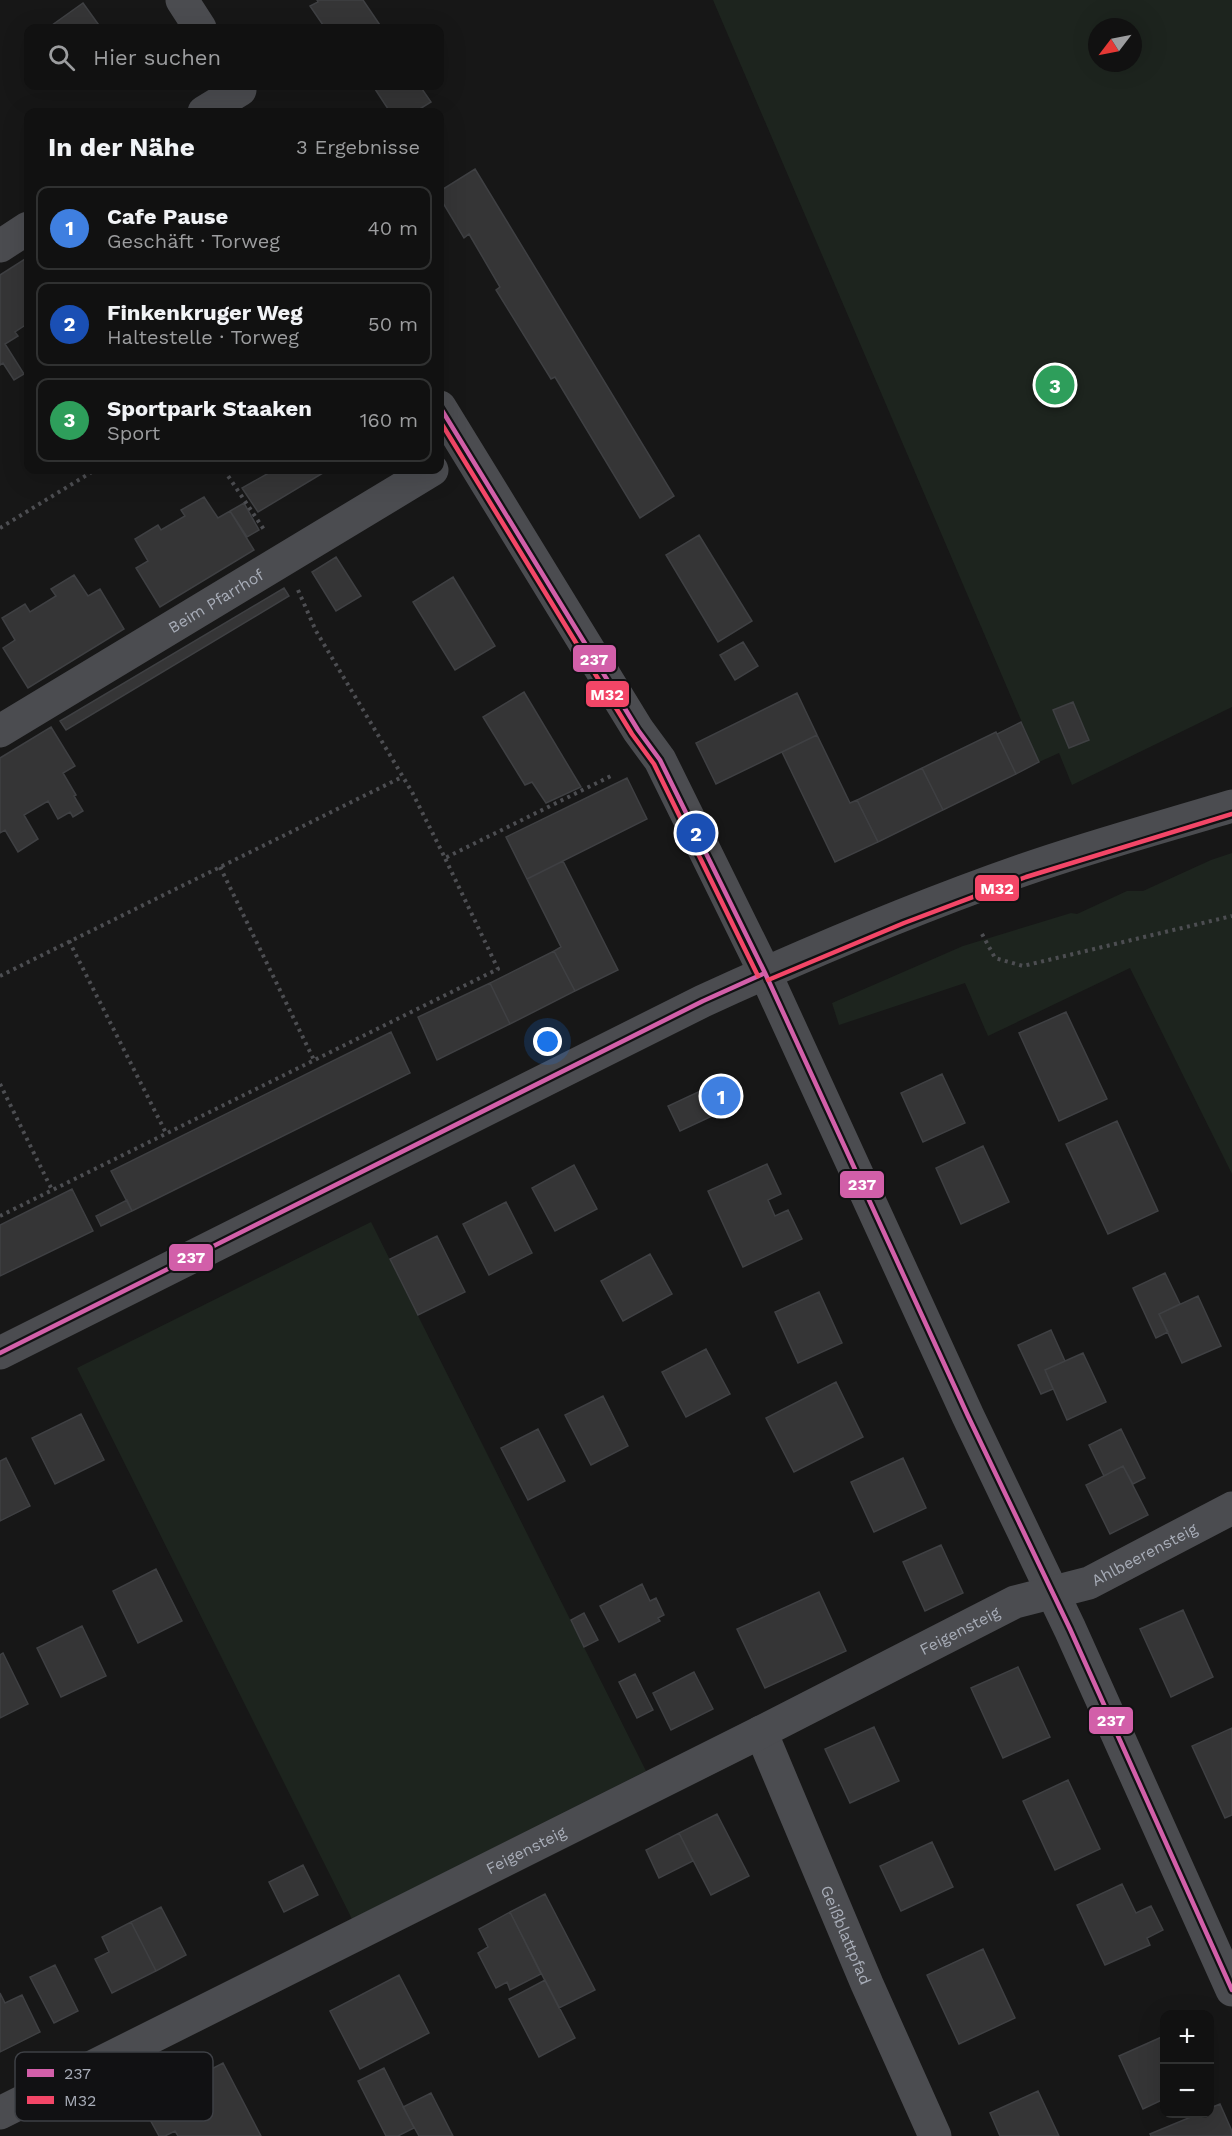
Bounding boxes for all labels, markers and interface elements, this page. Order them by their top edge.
north arrow [1088,18,1142,72]
search box [24,24,444,90]
icon: search [45,41,78,74]
text: Hier suchen [93,45,221,70]
text: In der Nähe [48,132,195,162]
text: 3 Ergebnisse [296,135,420,159]
text: Cafe Pause [107,204,228,229]
text: 1 [65,216,74,240]
text: 40 m [367,216,418,240]
text: Geschäft · Torweg [107,229,280,253]
text: Finkenkruger Weg [107,300,303,325]
text: 2 [64,312,75,336]
text: 50 m [368,312,418,336]
text: Haltestelle · Torweg [107,325,299,349]
pin: 3 [1036,362,1074,408]
text: Sportpark Staaken [107,396,312,421]
text: 3 [64,408,75,432]
text: 160 m [360,408,418,432]
text: Sport [107,421,160,445]
street label: Beim Pfarrhof [165,564,267,637]
line badge: 237 [572,644,617,673]
text: 237 [580,650,608,669]
line badge: M32 [585,680,630,708]
text: M32 [590,685,624,704]
pin: 2 [676,810,716,856]
line badge: M32 [974,874,1020,902]
text: M32 [980,879,1014,898]
your location [533,1027,562,1056]
pin: 1 [702,1074,740,1118]
line badge: 237 [839,1170,885,1199]
text: 237 [848,1175,876,1194]
line badge: 237 [168,1243,214,1272]
text: 237 [177,1248,205,1267]
street label: Ahlbeerensteig [1088,1518,1201,1590]
street label: Feigensteig [916,1602,1003,1659]
line badge: 237 [1088,1706,1134,1735]
text: 237 [1097,1711,1125,1730]
street label: Feigensteig [483,1822,569,1878]
street label: Geißblattpfad [817,1882,876,1987]
map controls [1160,2010,1214,2118]
button: + [1160,2010,1214,2064]
legend [15,2052,213,2121]
text: 237 [64,2064,91,2083]
button: − [1160,2064,1214,2118]
text: M32 [64,2091,96,2110]

